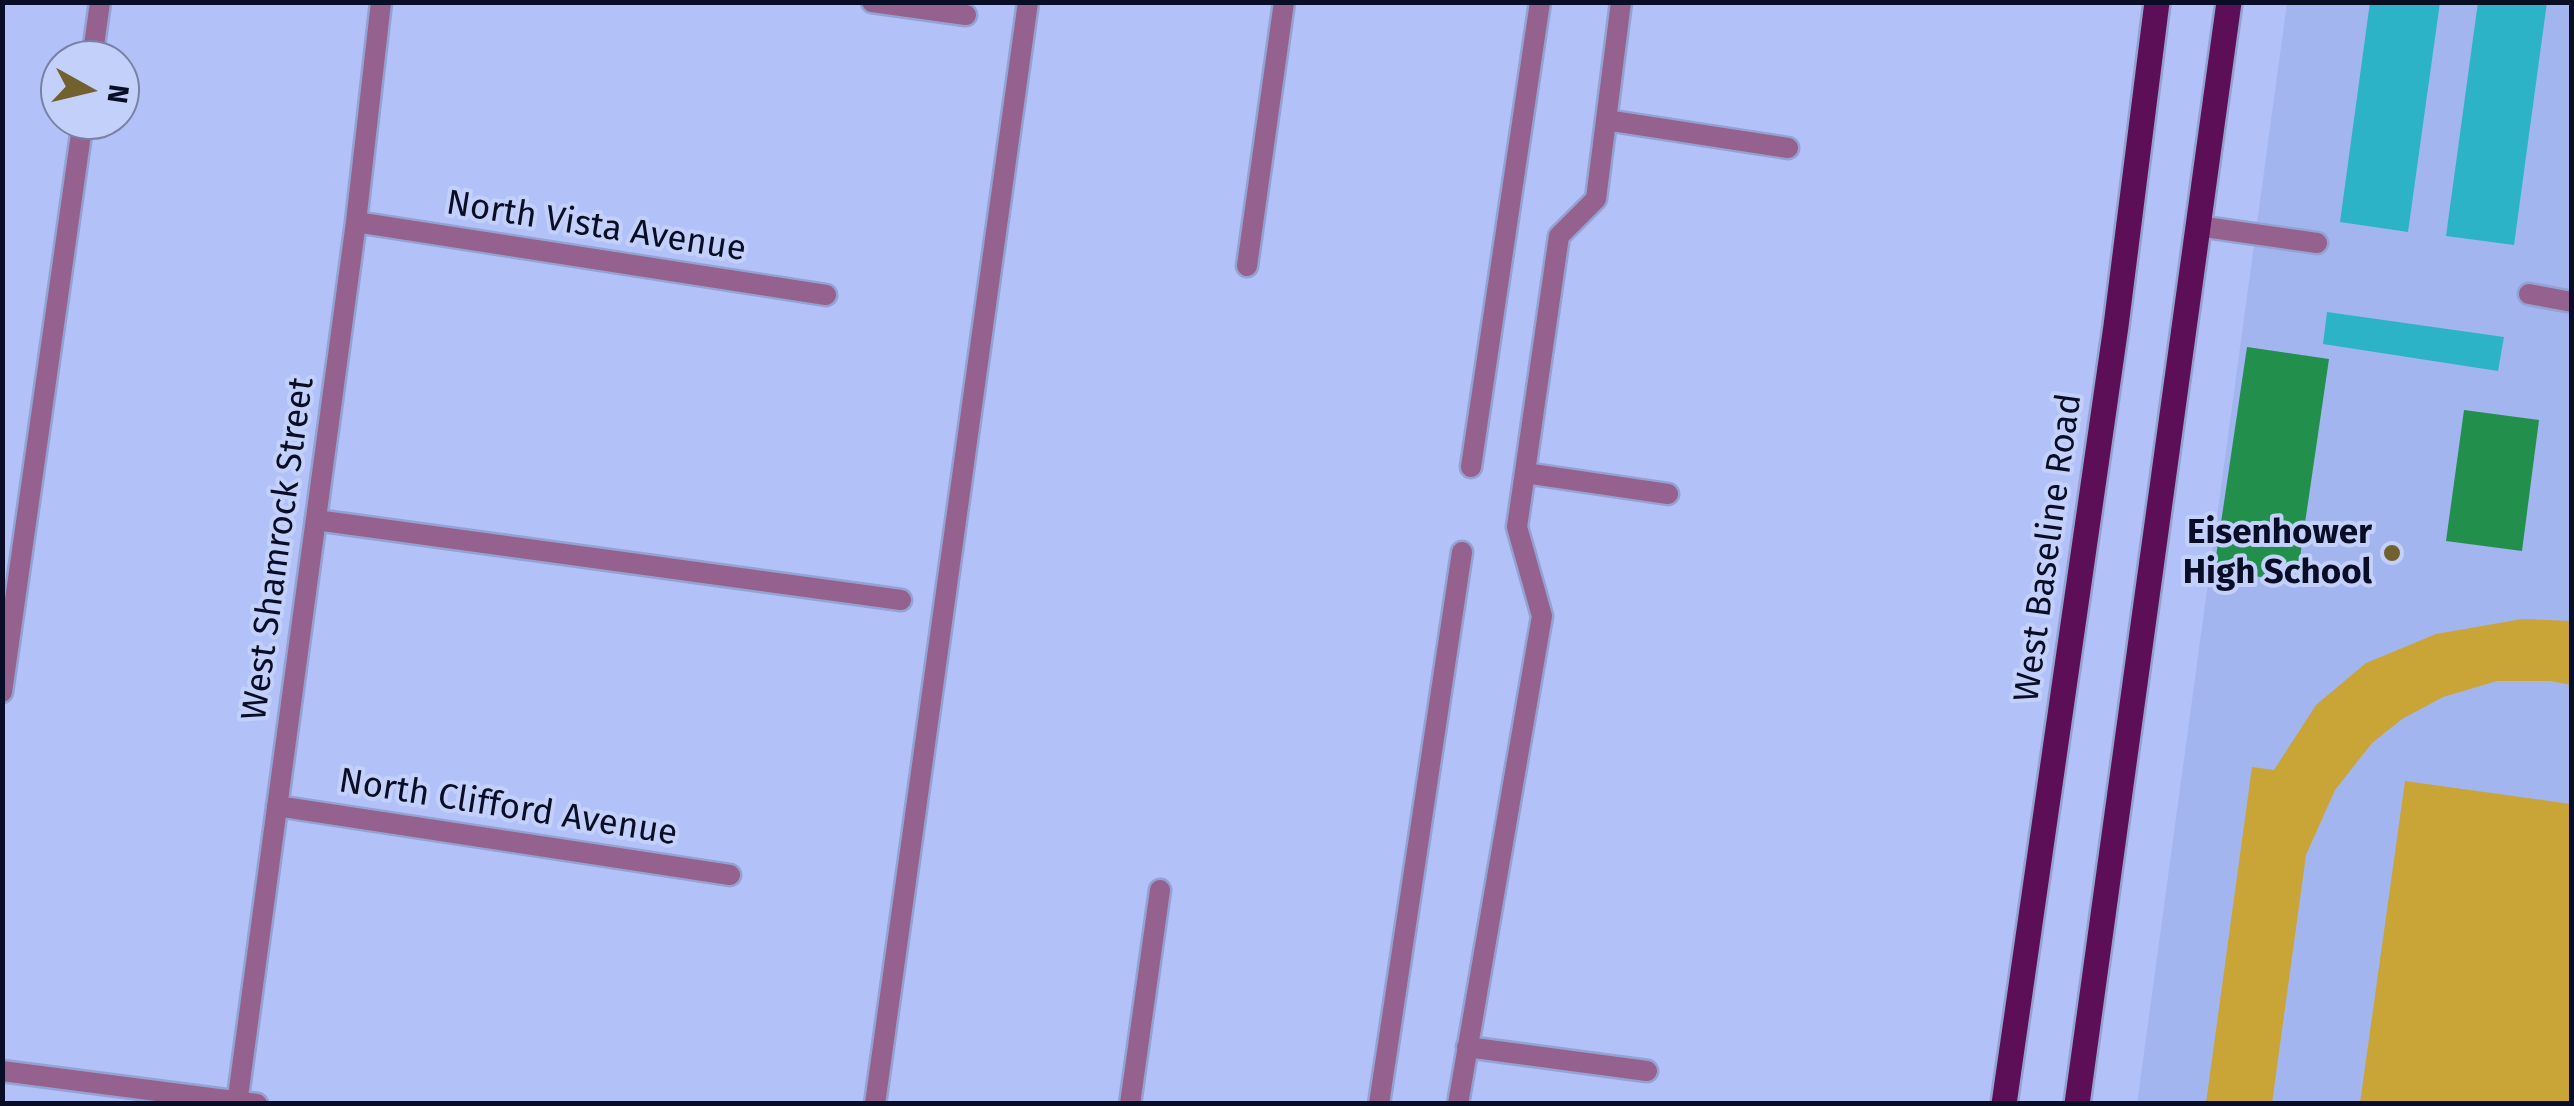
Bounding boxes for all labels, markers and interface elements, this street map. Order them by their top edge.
north arrow [40,40,140,140]
text: N [101,82,136,105]
street label: North Vista Avenue [443,183,749,271]
street label: West Shamrock Street [234,375,324,723]
street label: West Baseline Road [2007,391,2091,705]
place label: Eisenhower High School [2183,512,2372,594]
marker: Eisenhower High School [2381,542,2403,564]
street label: North Clifford Avenue [336,761,680,855]

